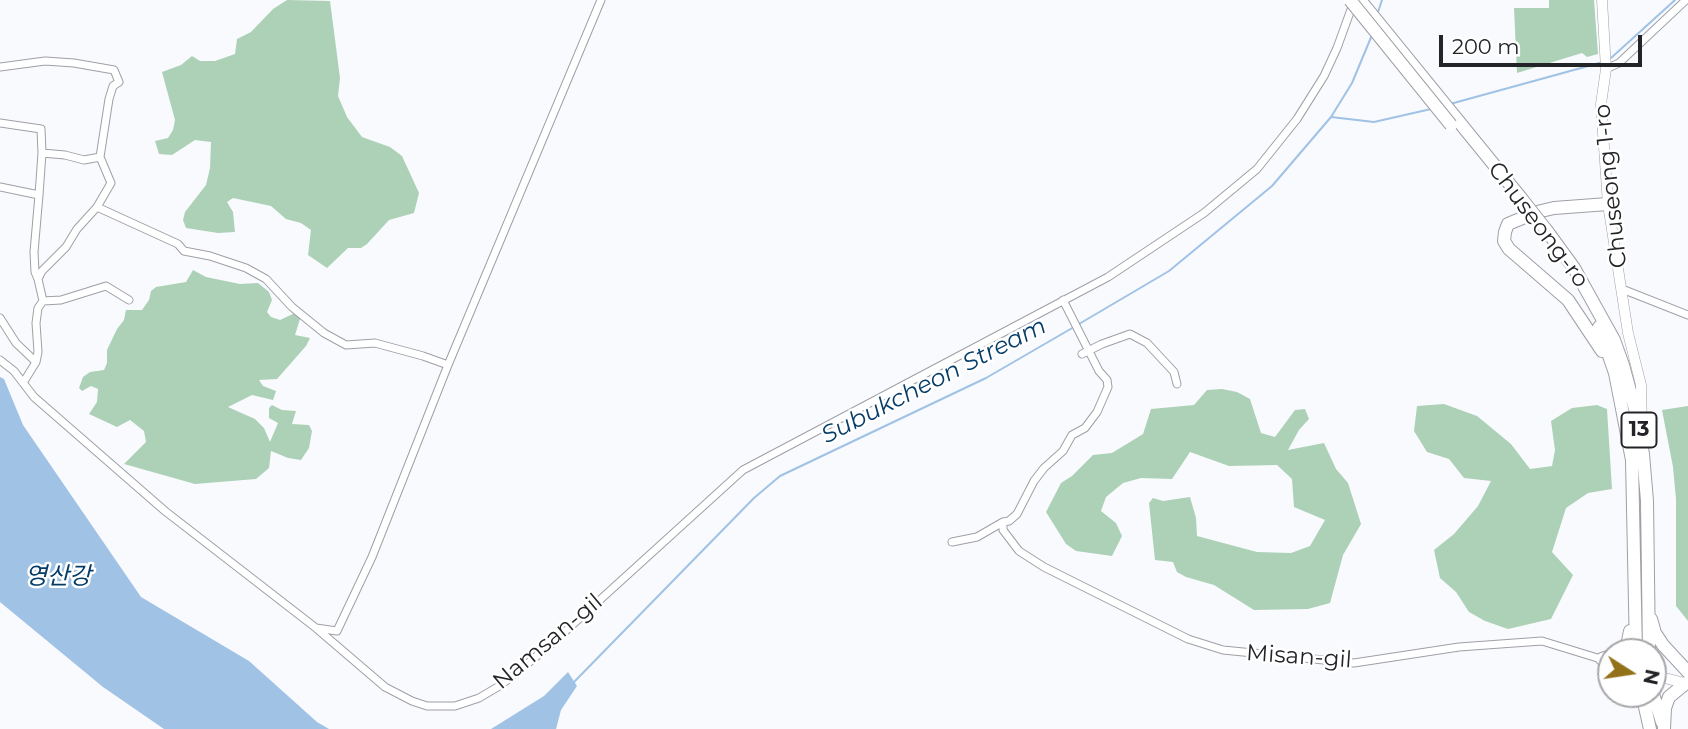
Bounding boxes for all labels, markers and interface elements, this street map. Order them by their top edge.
scale bar [1443,21,1646,65]
text: 200 m [1452,34,1519,59]
street label: Chuseong 1-ro [1589,103,1633,269]
street label: Chuseong-ro [1482,157,1594,293]
water label: Subukcheon Stream [817,312,1051,450]
road number: 13 [1622,412,1656,448]
water label: 영산강 [25,563,91,591]
street label: Namsan-gil [488,588,608,696]
north arrow [1597,638,1667,708]
street label: Misan-gil [1245,640,1353,674]
text: N [1638,667,1664,687]

